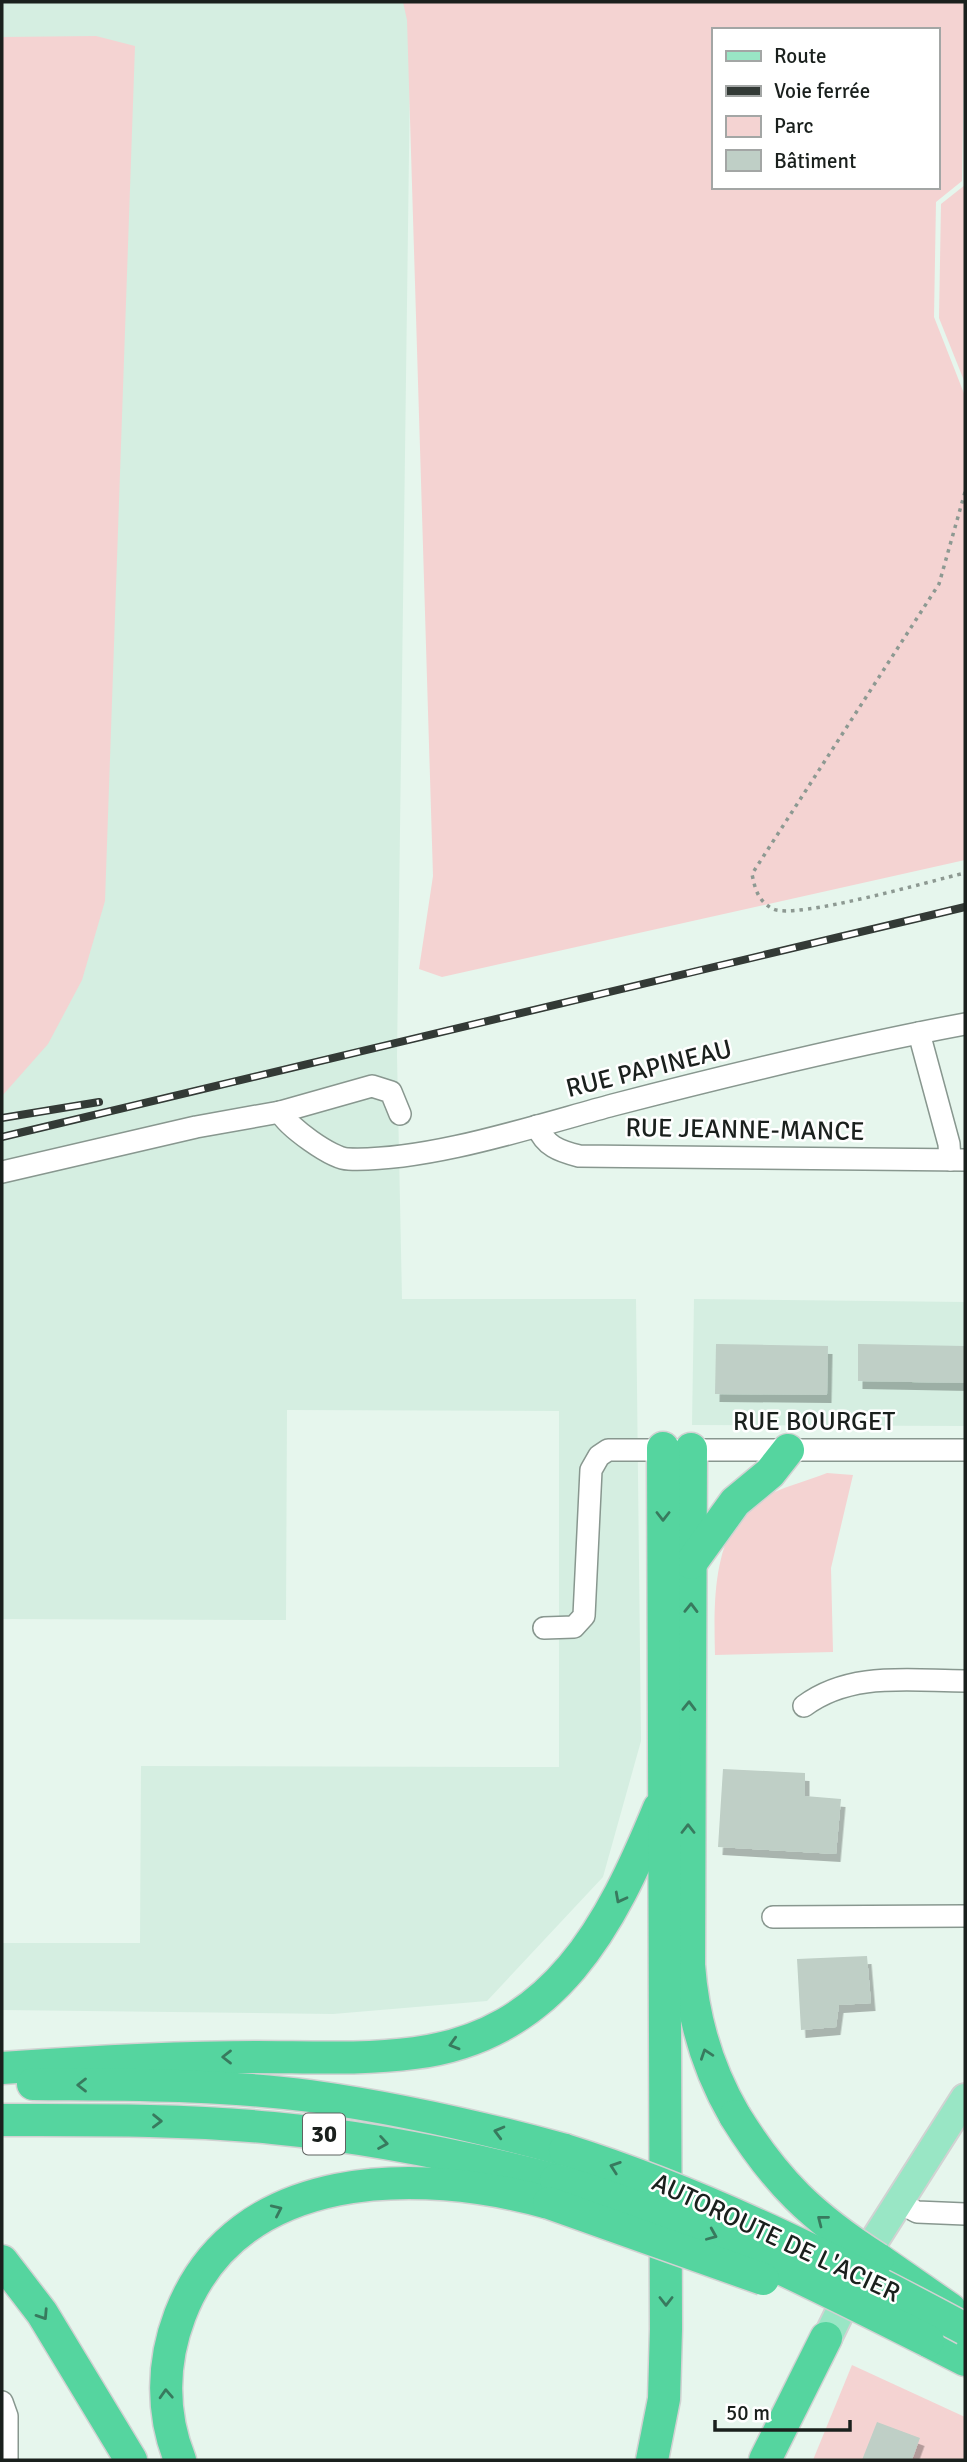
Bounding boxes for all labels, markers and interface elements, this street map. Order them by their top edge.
legend [712,28,939,189]
text: Route [774,43,826,69]
text: Voie ferrée [774,78,870,104]
text: Parc [774,113,813,139]
text: Bâtiment [774,148,856,174]
street label: RUE PAPINEAU [563,1033,735,1105]
street label: RUE JEANNE-MANCE [625,1112,865,1148]
street label: RUE BOURGET [733,1406,895,1438]
one-way arrow [655,1511,670,1522]
one-way arrow [683,1603,698,1614]
one-way arrow [682,1700,697,1711]
one-way arrow [681,1823,696,1834]
one-way arrow [615,1891,628,1903]
one-way arrow [448,2036,460,2051]
one-way arrow [222,2049,232,2065]
one-way arrow [699,2049,714,2061]
one-way arrow [76,2077,87,2092]
one-way arrow [152,2113,163,2129]
road number: 30 [303,2113,345,2154]
one-way arrow [493,2126,505,2141]
one-way arrow [377,2135,389,2150]
one-way arrow [609,2161,621,2175]
street label: AUTOROUTE DE L'ACIER [647,2166,905,2310]
one-way arrow [270,2204,282,2218]
one-way arrow [817,2215,830,2228]
one-way arrow [705,2227,717,2241]
one-way arrow [658,2297,674,2307]
one-way arrow [35,2308,48,2321]
one-way arrow [159,2388,174,2399]
scale bar [715,2388,850,2432]
text: 50 m [726,2400,770,2426]

